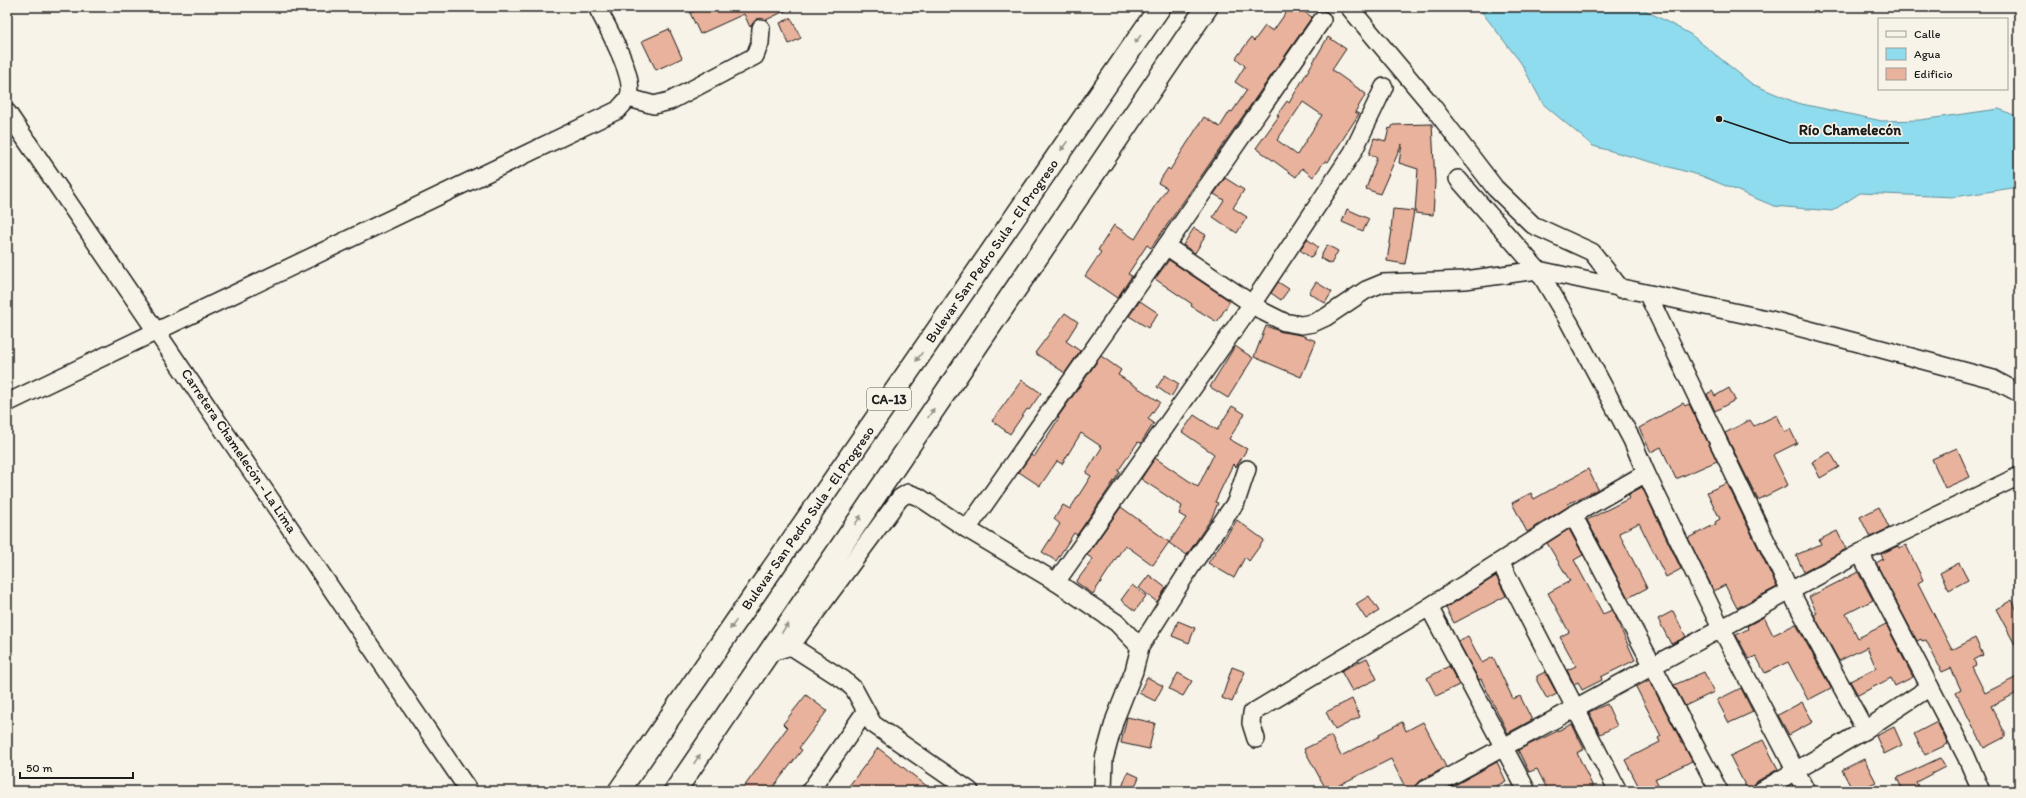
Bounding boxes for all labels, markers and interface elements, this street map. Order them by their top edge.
legend [1878,18,2008,90]
text: Calle [1914,27,1941,41]
one-way arrow [1134,34,1142,44]
text: Agua [1914,47,1940,61]
text: Edificio [1914,67,1953,81]
callout: Río Chamelecón [1790,116,1909,143]
text: Río Chamelecón [1799,121,1902,139]
one-way arrow [1060,141,1068,151]
street label: Bulevar San Pedro Sula - El Progreso [922,156,1062,346]
one-way arrow [915,352,923,362]
street label: Carretera Chamelecón - La Lima [178,366,301,537]
road number: CA-13 [867,388,911,410]
one-way arrow [927,408,935,418]
street label: Bulevar San Pedro Sula - El Progreso [738,423,878,613]
one-way arrow [854,515,862,525]
one-way arrow [729,620,737,630]
one-way arrow [781,623,789,633]
one-way arrow [693,753,700,764]
scale bar [20,754,133,780]
text: 50 m [26,761,52,775]

